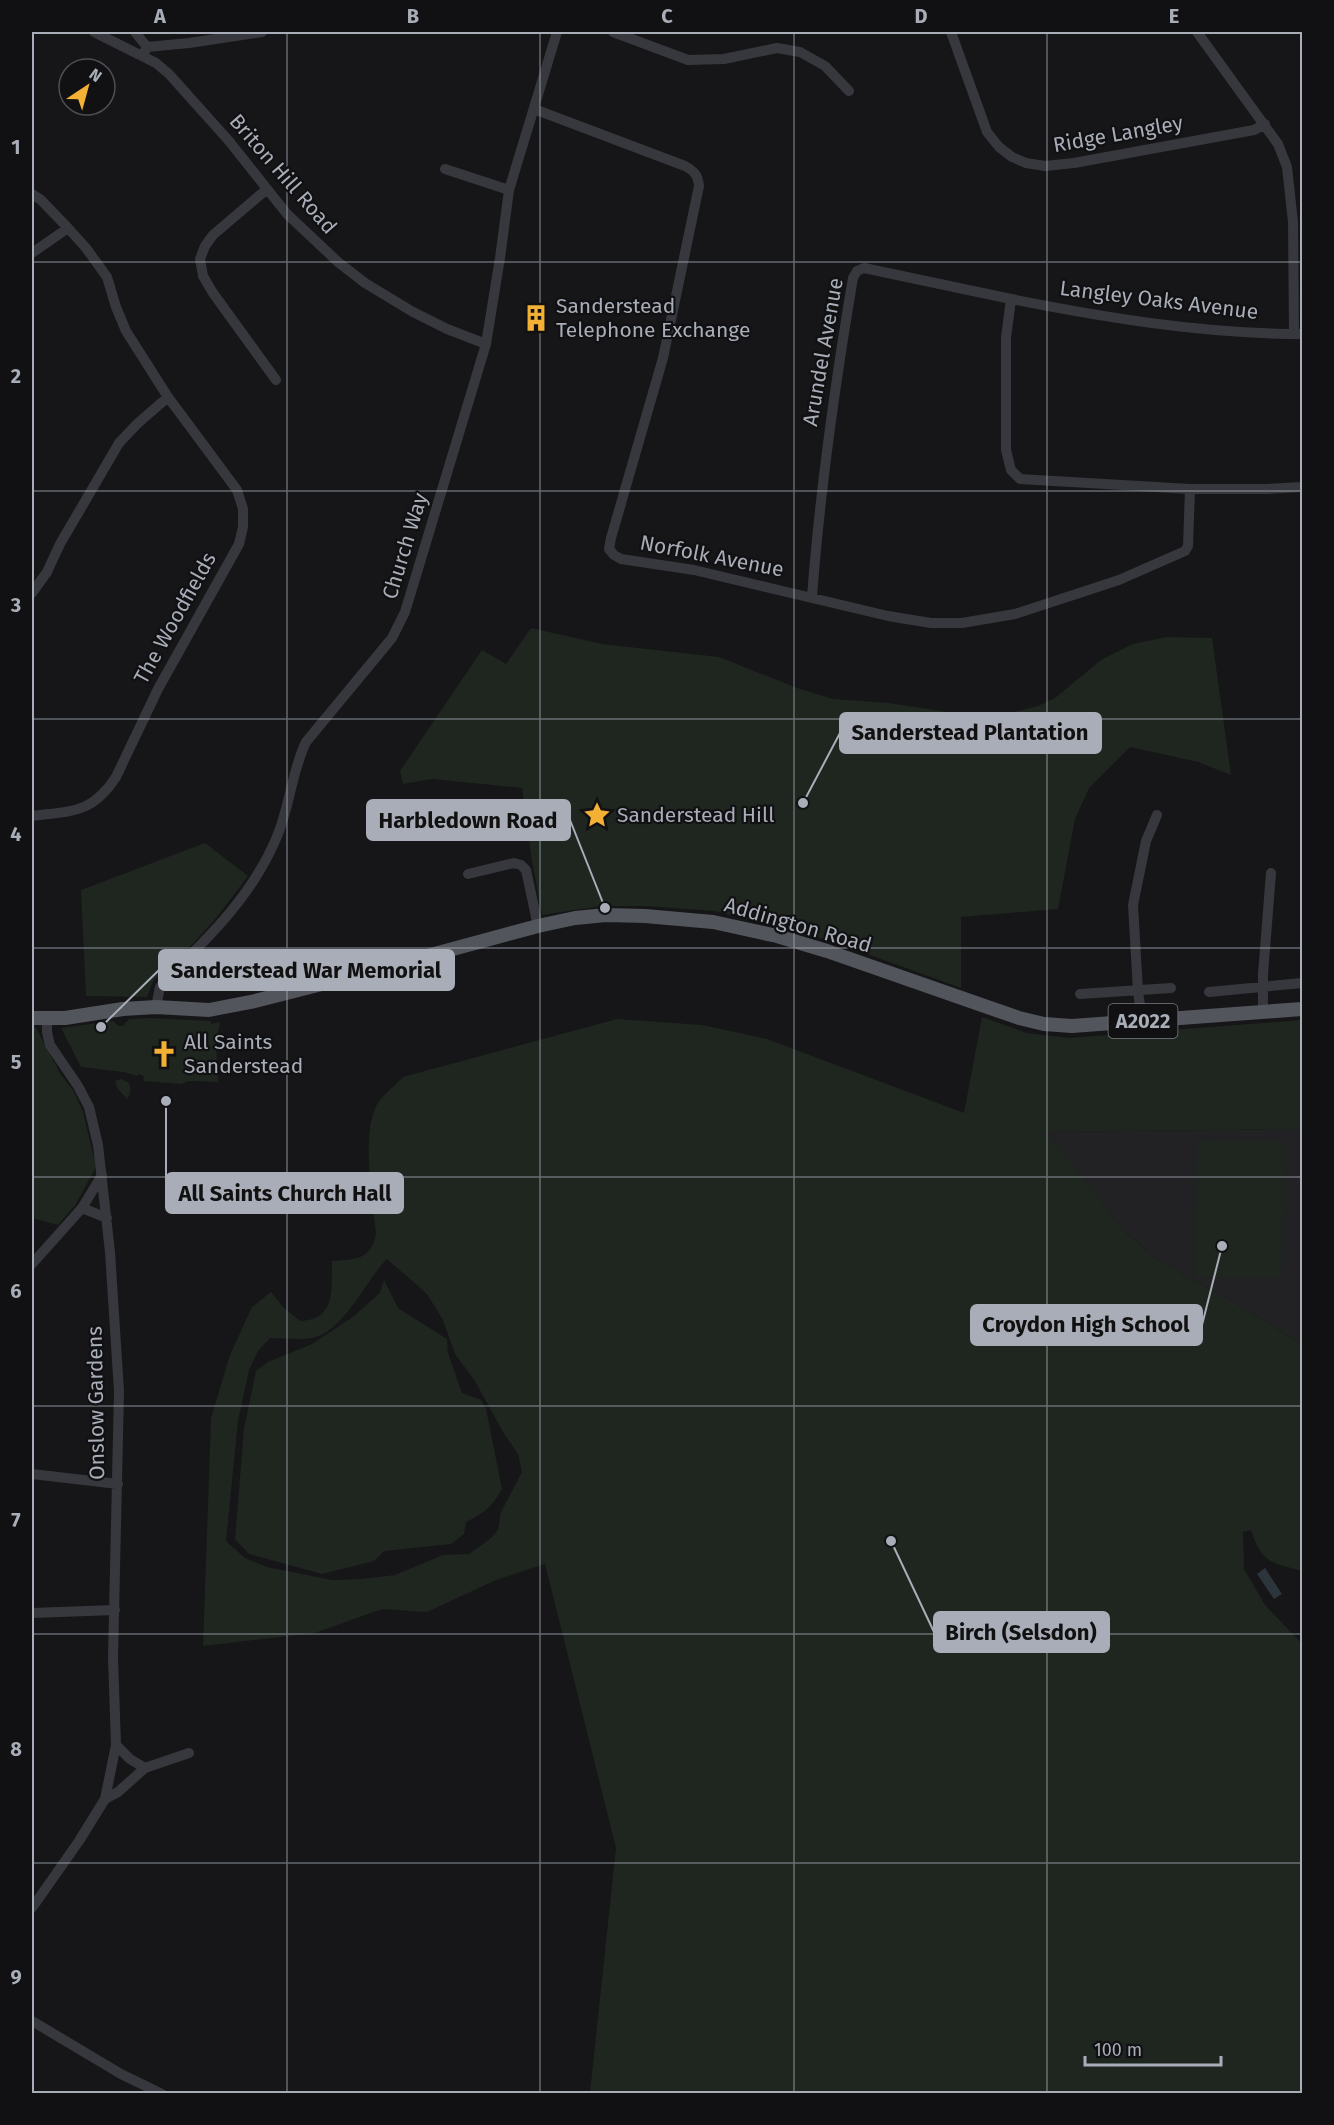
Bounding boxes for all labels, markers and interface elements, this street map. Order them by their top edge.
text: A [153,4,167,28]
text: B [407,4,419,28]
text: C [661,4,673,28]
text: D [914,4,928,28]
text: E [1169,4,1179,28]
north arrow [57,57,117,117]
text: N [86,64,105,86]
street label: Briton Hill Road [224,109,342,239]
street label: Ridge Langley [1051,110,1186,158]
text: 1 [11,135,21,159]
street label: Langley Oaks Avenue [1058,275,1260,325]
street label: Arundel Avenue [797,276,849,428]
place label: Sanderstead Telephone Exchange [556,293,750,343]
building icon: Sanderstead Telephone Exchange [521,303,551,333]
text: 2 [11,364,21,388]
street label: Church Way [377,489,434,602]
street label: Norfolk Avenue [638,529,786,583]
street label: The Woodfields [128,548,222,688]
text: 3 [10,593,21,617]
callout: Sanderstead Plantation [840,713,1101,753]
text: Sanderstead Plantation [851,719,1089,746]
callout: Harbledown Road [367,800,570,840]
place icon: Sanderstead Hill [582,800,612,830]
place label: Sanderstead Hill [617,802,774,828]
text: Harbledown Road [379,807,557,834]
text: 4 [10,822,22,846]
street label: Addington Road [721,892,875,958]
callout: Sanderstead War Memorial [159,950,454,990]
text: Sanderstead War Memorial [171,957,442,984]
road number: A2022 [1108,1004,1178,1038]
place label: All Saints Sanderstead [184,1029,303,1079]
church icon: All Saints Sanderstead [149,1039,179,1069]
text: 5 [11,1050,22,1074]
callout: All Saints Church Hall [166,1173,403,1213]
text: All Saints Church Hall [177,1180,392,1207]
text: 6 [10,1279,22,1303]
callout: Croydon High School [971,1305,1202,1345]
text: Croydon High School [982,1311,1190,1338]
street label: Onslow Gardens [82,1326,110,1480]
text: 7 [11,1508,21,1532]
callout: Birch (Selsdon) [934,1612,1109,1652]
text: Birch (Selsdon) [945,1619,1097,1646]
text: 8 [10,1737,22,1761]
text: 9 [10,1965,22,1989]
scale bar [1085,2029,1222,2067]
text: 100 m [1094,2039,1142,2061]

